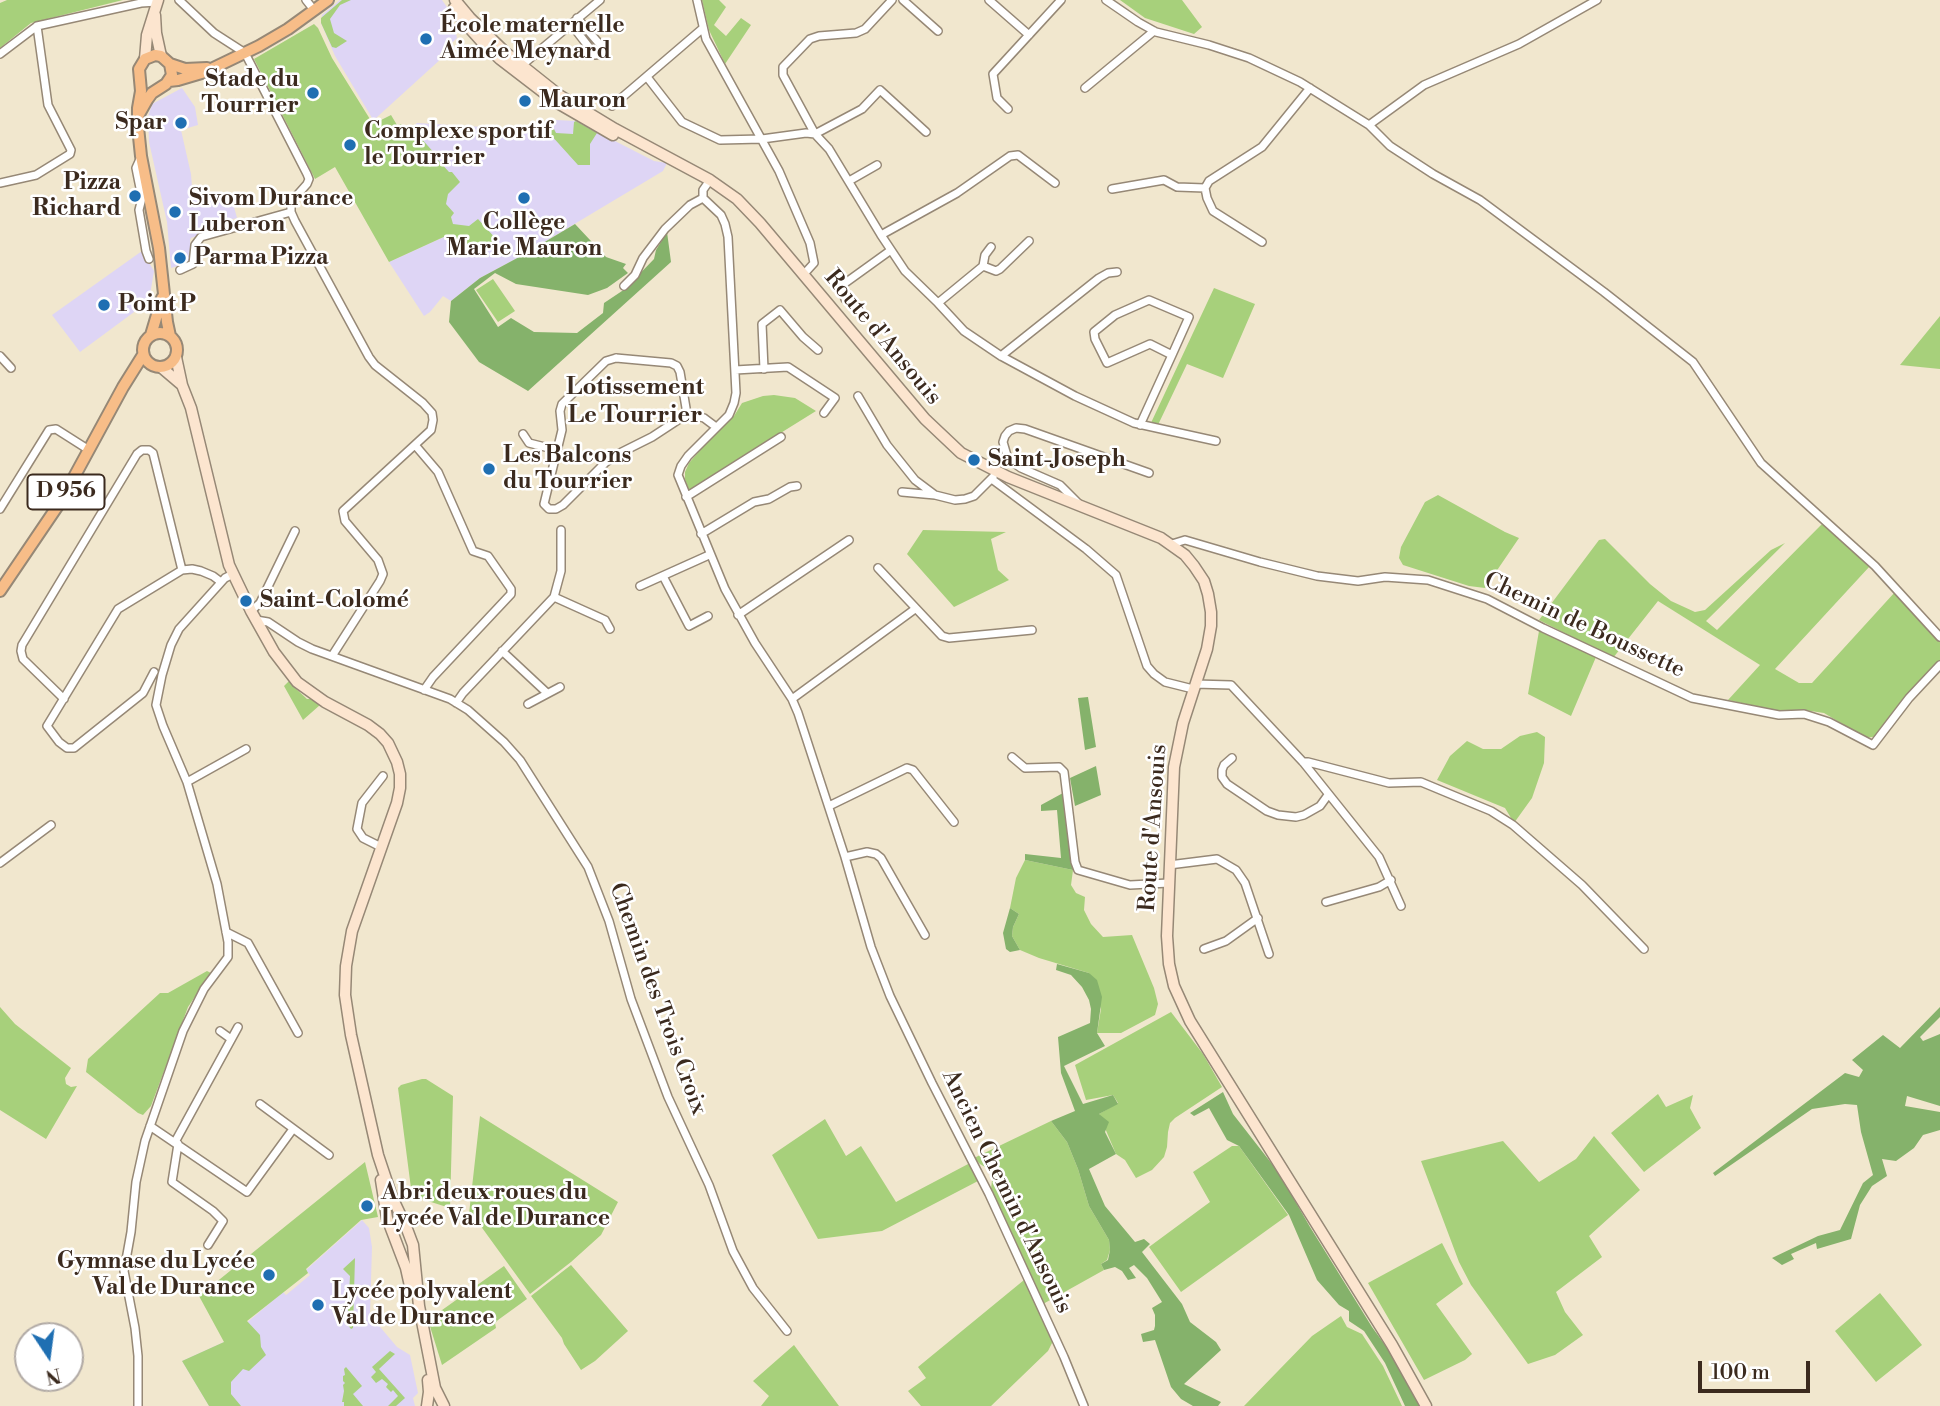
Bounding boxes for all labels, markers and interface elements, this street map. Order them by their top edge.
place label: École maternelle Aimée Meynard [440,12,625,66]
marker: École maternelle Aimée Meynard [418,31,434,47]
place label: Stade du Tourrier [202,66,299,120]
marker: Stade du Tourrier [305,85,321,101]
place label: Mauron [539,87,626,115]
marker: Mauron [517,93,533,109]
place label: Spar [115,109,167,137]
marker: Spar [173,115,189,131]
place label: Complexe sportif le Tourrier [364,118,551,172]
marker: Complexe sportif le Tourrier [342,137,358,153]
place label: Pizza Richard [32,169,121,223]
place label: Sivom Durance Luberon [189,185,353,239]
marker: Pizza Richard [127,188,143,204]
marker: Collège Marie Mauron [516,190,532,206]
marker: Sivom Durance Luberon [167,204,183,220]
place label: Collège Marie Mauron [446,209,602,263]
place label: Parma Pizza [194,244,328,272]
marker: Parma Pizza [172,250,188,266]
street label: Route d'Ansouis [818,265,946,411]
place label: Point P [118,291,196,319]
marker: Point P [96,297,112,313]
district label: Lotissement Le Tourrier [566,374,704,430]
place label: Les Balcons du Tourrier [503,442,633,496]
place label: Saint-Joseph [988,446,1126,474]
marker: Saint-Joseph [966,452,982,468]
marker: Les Balcons du Tourrier [481,461,497,477]
road number: D 956 [28,475,104,510]
street label: Chemin de Boussette [1479,567,1689,685]
place label: Saint-Colomé [260,587,409,615]
marker: Saint-Colomé [238,593,254,609]
street label: Route d'Ansouis [1134,743,1174,913]
street label: Chemin des Trois Croix [602,879,712,1119]
street label: Ancien Chemin d'Ansouis [935,1066,1077,1318]
place label: Abri deux roues du Lycée Val de Durance [381,1179,610,1233]
marker: Abri deux roues du Lycée Val de Durance [359,1198,375,1214]
place label: Gymnase du Lycée Val de Durance [57,1248,255,1302]
marker: Gymnase du Lycée Val de Durance [261,1267,277,1283]
place label: Lycée polyvalent Val de Durance [332,1278,512,1332]
marker: Lycée polyvalent Val de Durance [310,1297,326,1313]
north arrow [14,1322,84,1392]
scale bar [1702,1346,1814,1390]
text: 100 m [1711,1360,1770,1386]
text: N [43,1362,63,1389]

